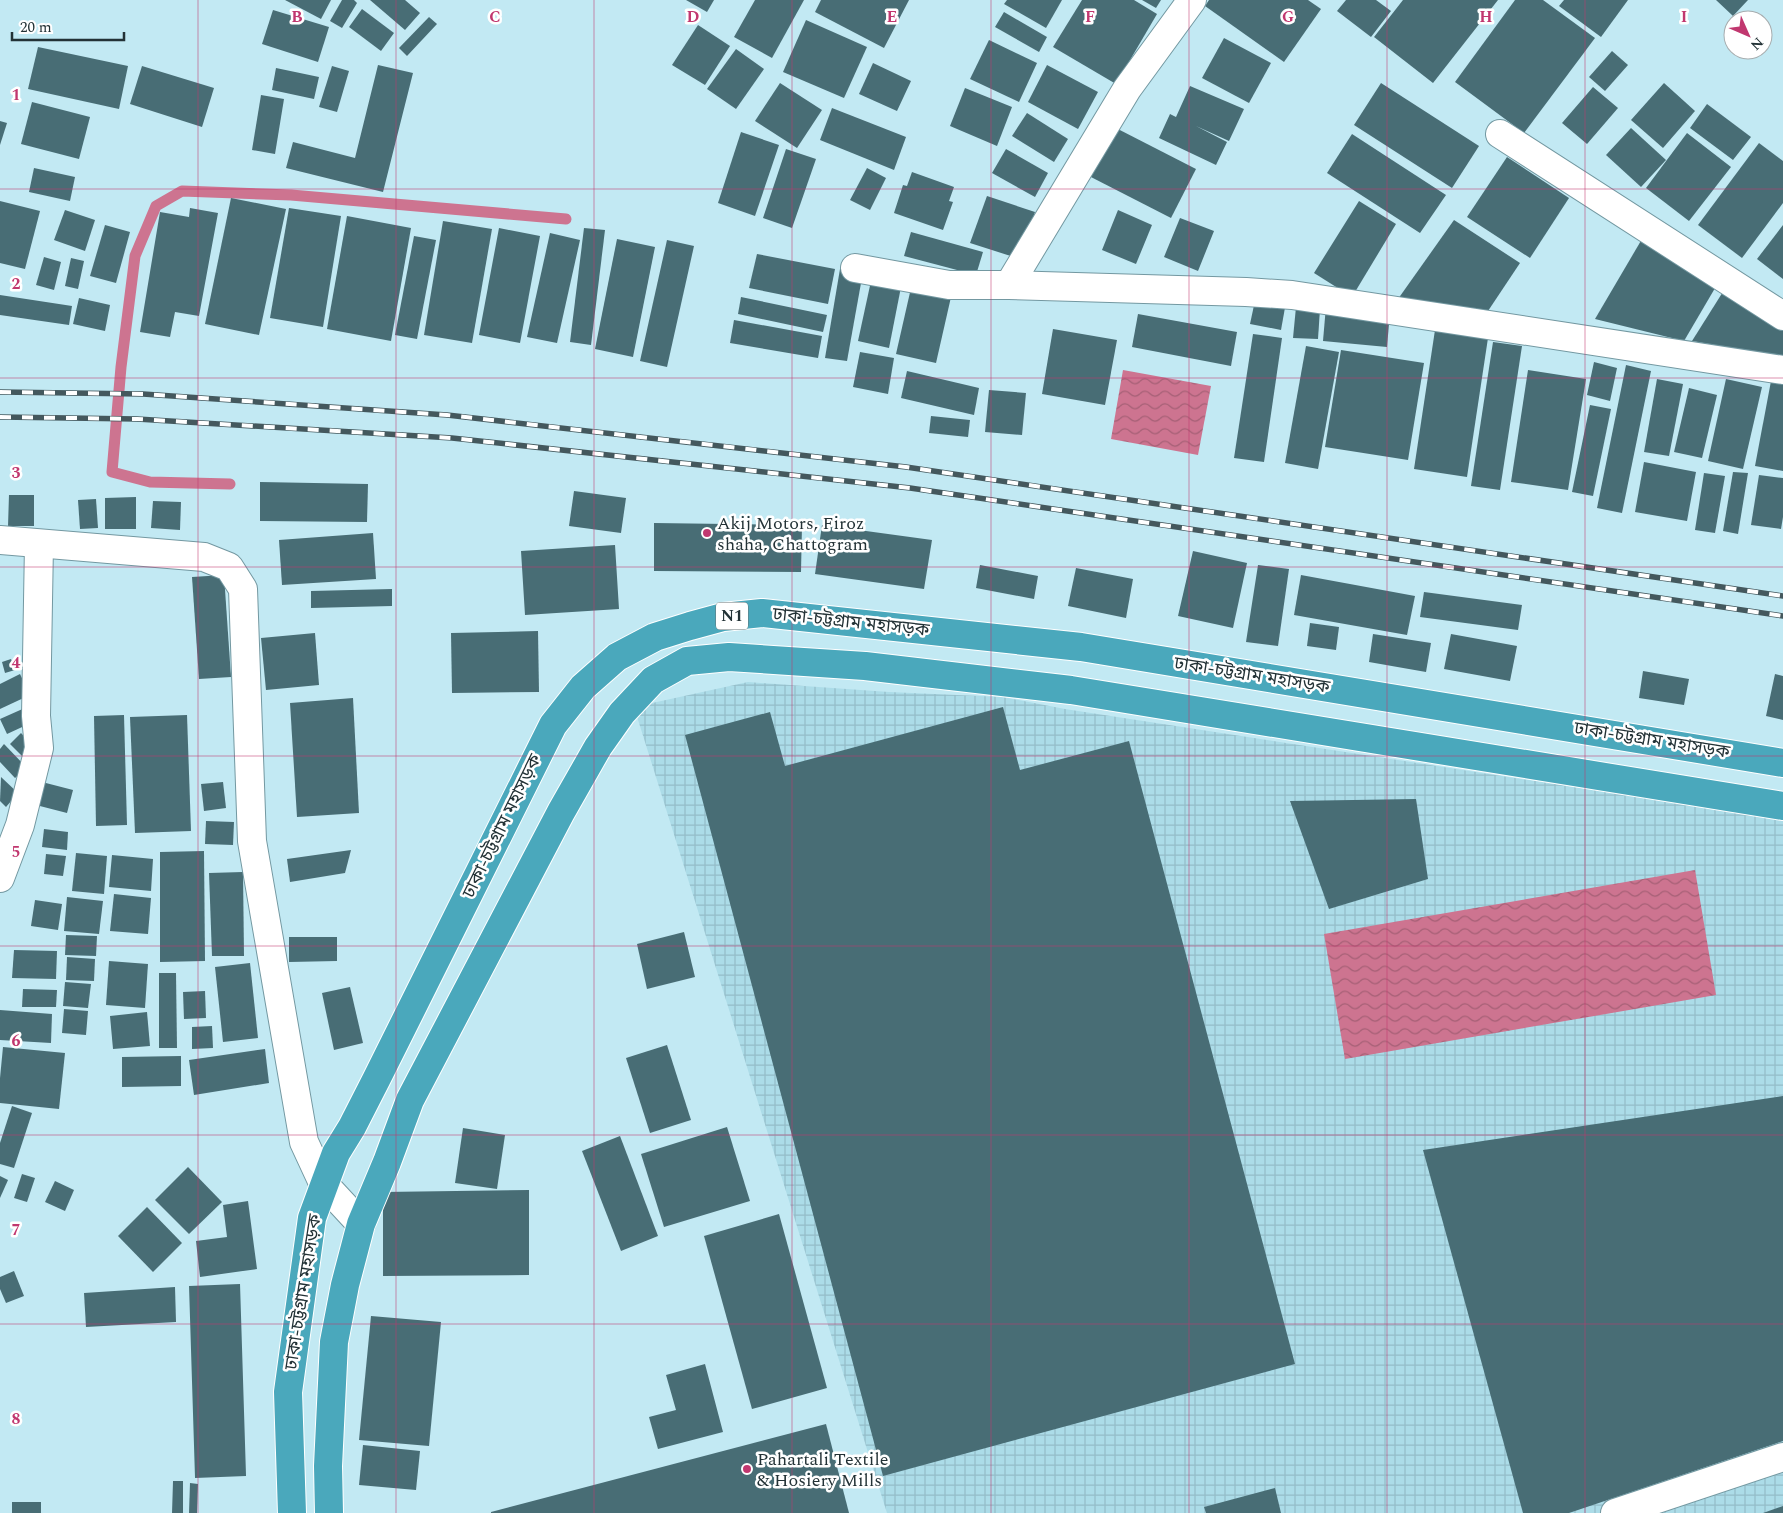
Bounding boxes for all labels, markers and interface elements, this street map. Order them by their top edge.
text: B [291,5,303,29]
text: C [489,5,501,29]
text: D [687,5,700,29]
text: E [887,5,897,29]
text: F [1085,5,1095,29]
text: G [1282,5,1294,29]
text: H [1479,5,1493,29]
text: I [1681,5,1687,29]
scale bar [12,10,125,42]
north arrow [1723,10,1773,60]
text: 20 m [20,16,52,39]
text: N [1745,32,1768,55]
text: 1 [12,83,20,107]
text: 2 [12,272,21,296]
text: 3 [12,461,21,485]
place label: Akij Motors, Firoz shaha, Chattogram [717,510,868,558]
marker: Akij Motors, Firoz shaha, Chattogram [701,527,713,539]
street label: ঢাকা-চট্টগ্রাম মহাসড়ক [770,600,931,644]
road number: N1 [716,602,748,630]
street label: ঢাকা-চট্টগ্রাম মহাসড়ক [1171,649,1332,701]
text: 4 [12,651,21,675]
street label: ঢাকা-চট্টগ্রাম মহাসড়ক [1571,714,1732,766]
street label: ঢাকা-চট্টগ্রাম মহাসড়ক [455,749,549,904]
text: 5 [12,840,20,864]
text: 6 [12,1029,21,1053]
street label: ঢাকা-চট্টগ্রাম মহাসড়ক [277,1212,329,1373]
text: 7 [12,1218,21,1242]
text: 8 [12,1407,21,1431]
place label: Pahartali Textile & Hosiery Mills [757,1446,888,1494]
marker: Pahartali Textile & Hosiery Mills [741,1463,753,1475]

